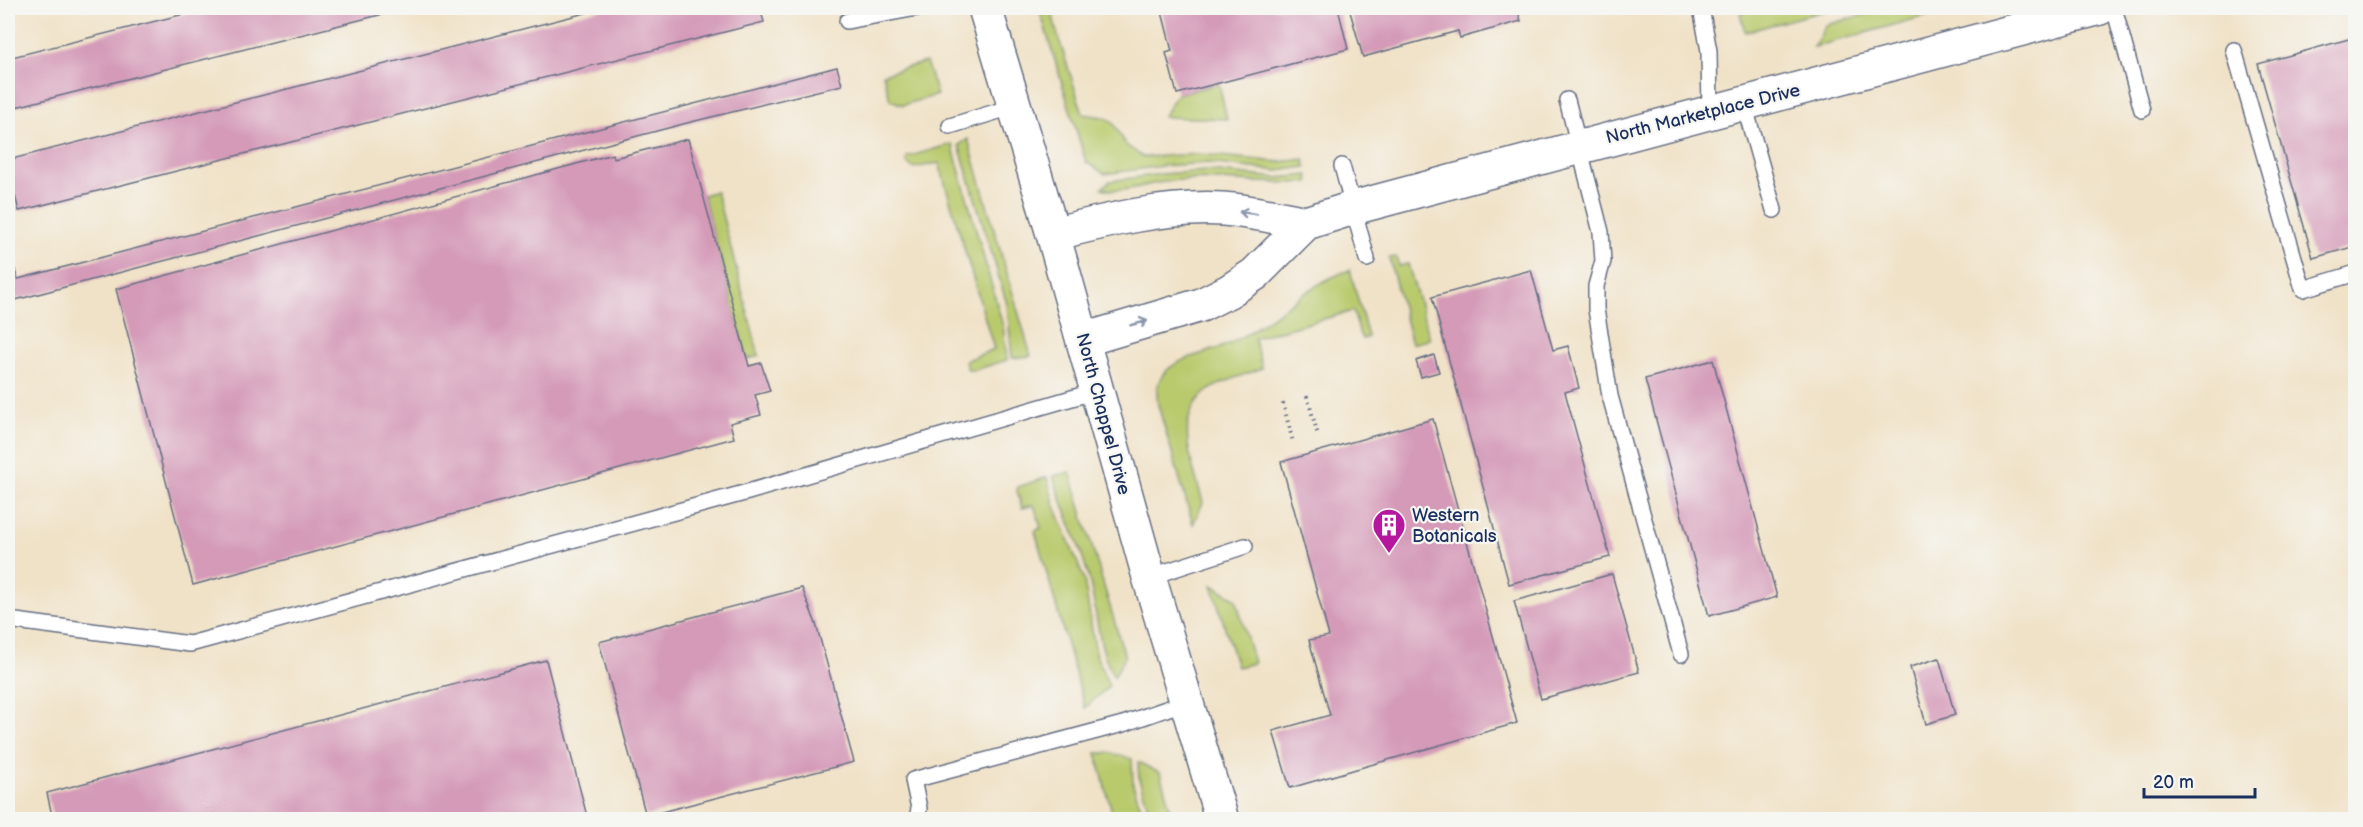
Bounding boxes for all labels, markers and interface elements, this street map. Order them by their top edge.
street label: North Marketplace Drive [1604,80,1803,148]
one-way arrow [1239,208,1259,219]
one-way arrow [1129,317,1148,328]
street label: North Chappel Drive [1071,331,1135,497]
place label: Western Botanicals [1412,505,1497,547]
building icon: Western Botanicals [1371,507,1407,554]
scale bar [2144,761,2255,799]
text: 20 m [2153,772,2194,793]

